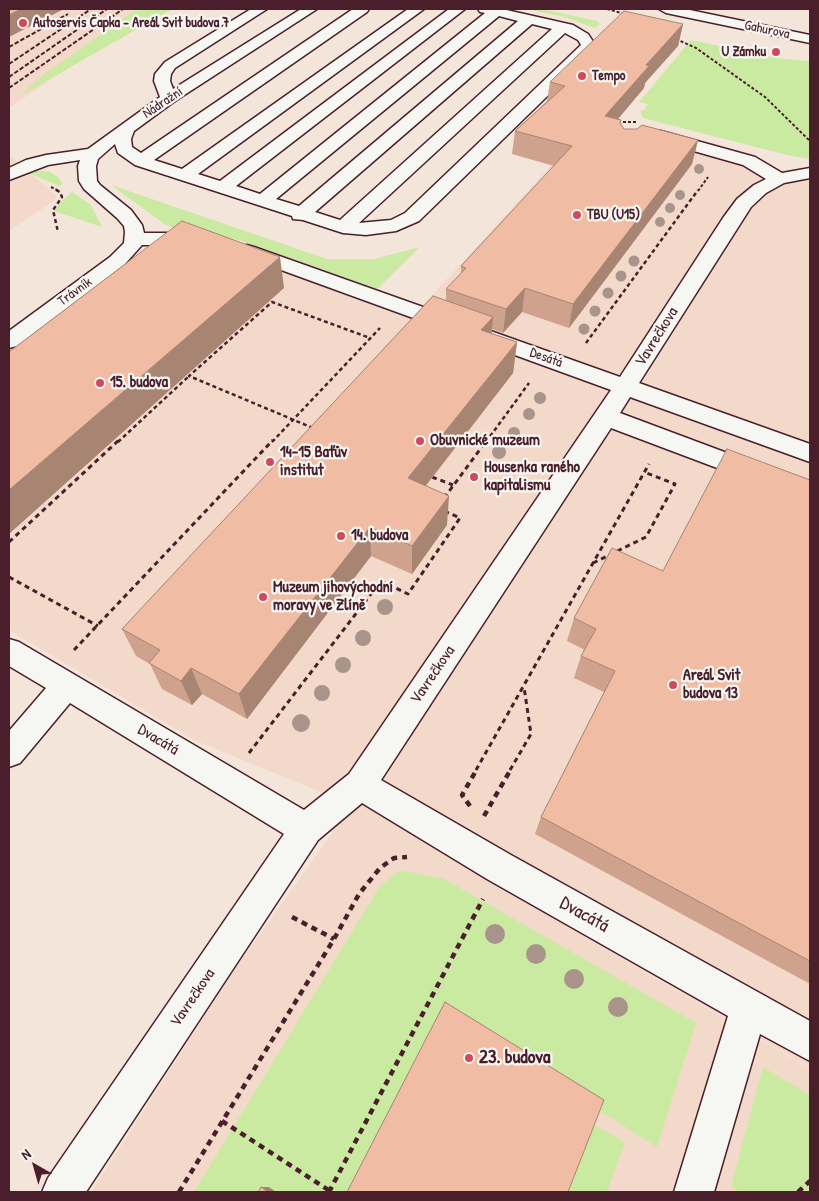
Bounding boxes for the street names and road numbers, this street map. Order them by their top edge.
street label: Gahurova [743,17,791,43]
street label: Nádražní [140,84,186,122]
street label: Trávník [55,274,95,310]
street label: Vavrečkova [631,304,683,370]
street label: Desátá [527,344,565,372]
street label: Vavrečkova [407,642,459,708]
street label: Dvacátá [134,720,182,760]
street label: Dvacátá [555,892,613,938]
street label: Vavrečkova [167,965,219,1031]

